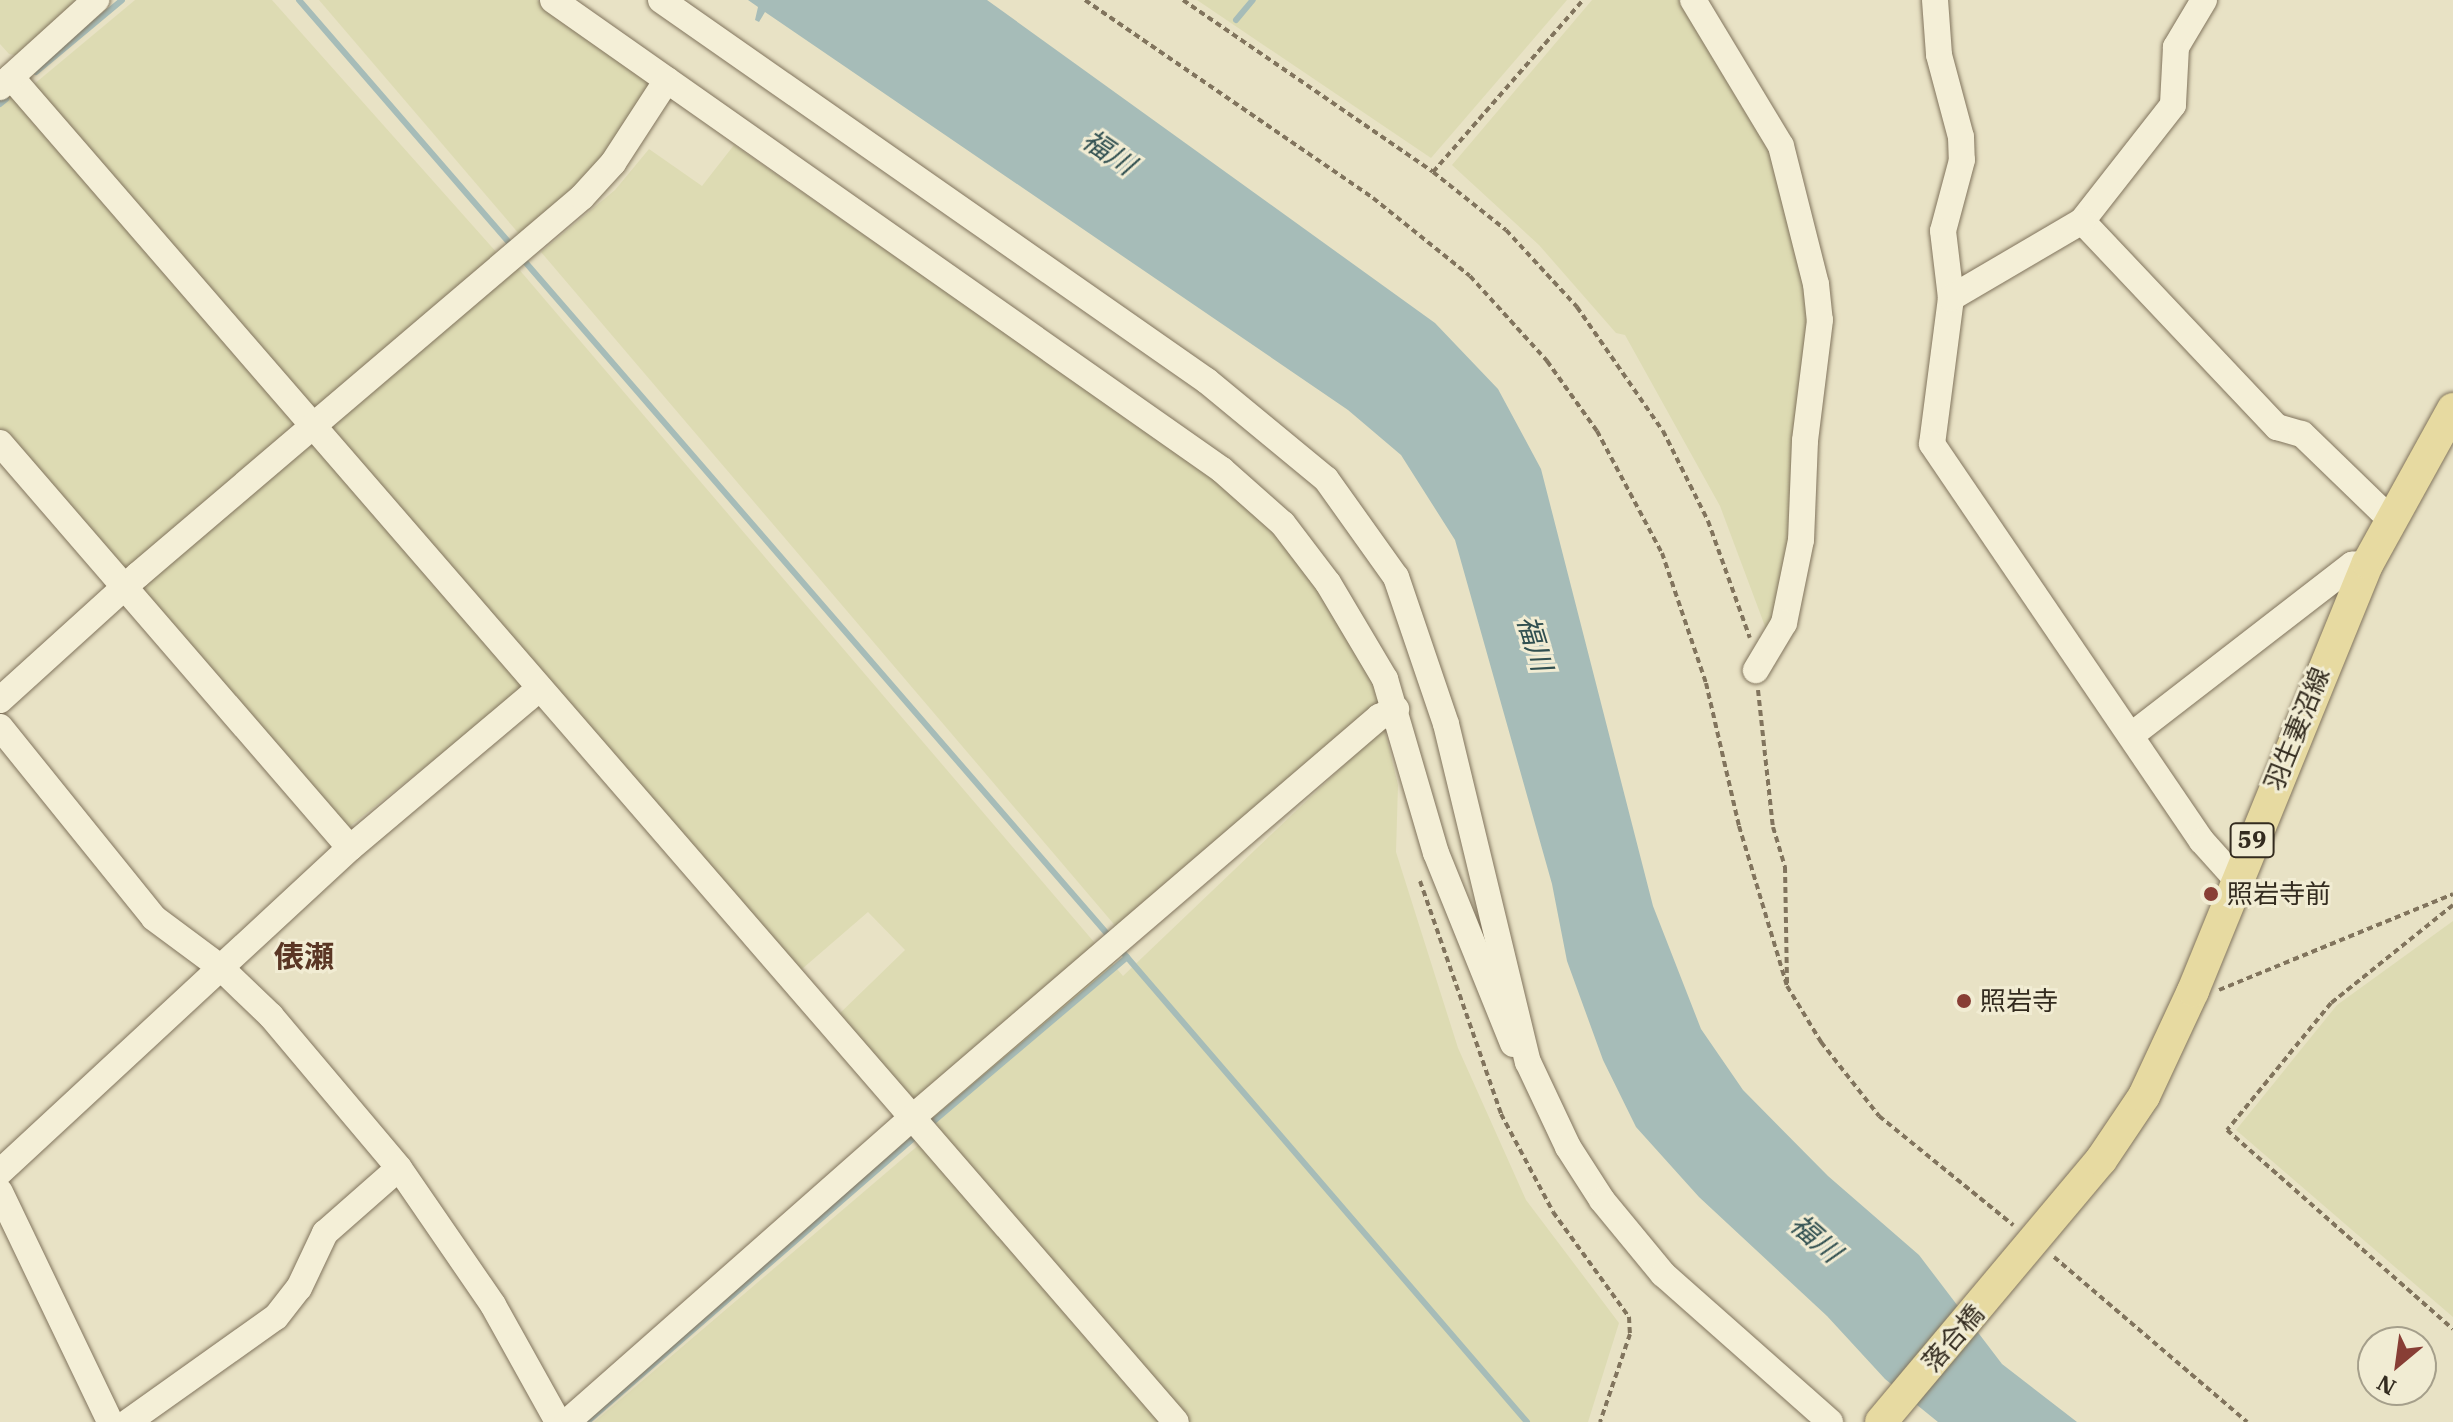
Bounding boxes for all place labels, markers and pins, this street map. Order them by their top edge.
place label: 照岩寺前 [2227,878,2331,910]
marker: 照岩寺前 [2202,885,2220,903]
place label: 照岩寺 [1980,985,2058,1017]
marker: 照岩寺 [1955,992,1973,1010]

